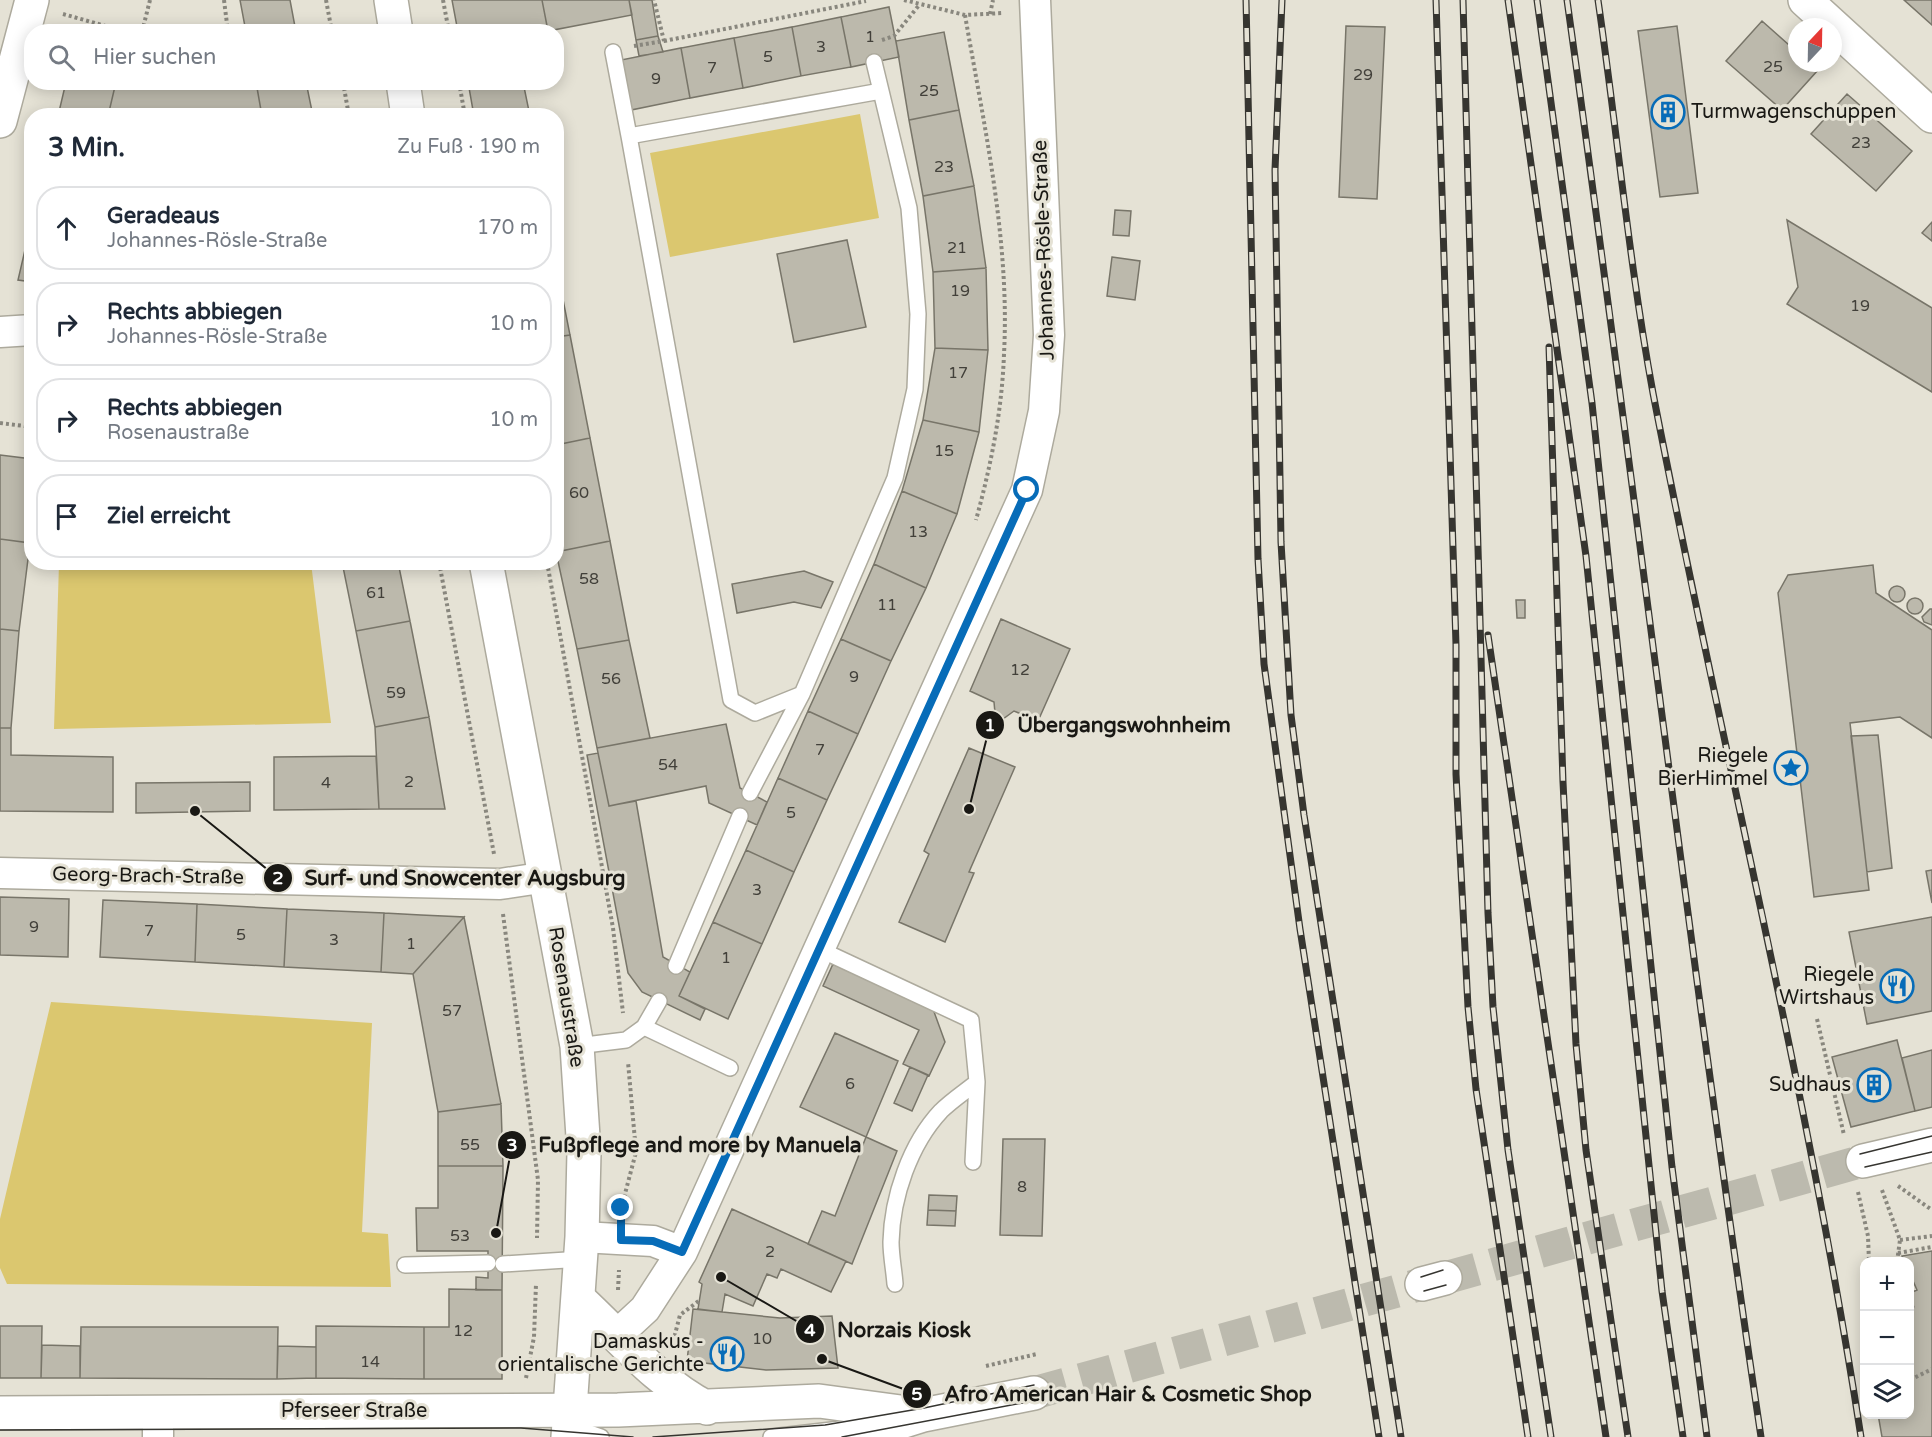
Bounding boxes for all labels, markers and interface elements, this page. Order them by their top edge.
north arrow [1788,18,1842,72]
search box [24,24,564,90]
house number: 1 [865,27,875,47]
house number: 3 [816,37,826,57]
icon: search [45,41,78,74]
text: Hier suchen [93,44,216,70]
house number: 5 [763,47,773,67]
house number: 25 [1763,57,1783,77]
house number: 7 [707,58,717,78]
house number: 29 [1353,65,1373,85]
house number: 9 [651,69,661,89]
house number: 25 [919,81,939,101]
building icon: Turmwagenschuppen [1650,94,1686,130]
place label: Turmwagenschuppen [1691,100,1896,124]
text: 3 Min. [48,132,125,163]
house number: 23 [1851,133,1871,153]
text: Zu Fuß · 190 m [397,135,540,159]
street label: Johannes-Rösle-Straße [1028,139,1060,361]
house number: 23 [934,157,954,177]
text: Geradeaus [107,203,219,229]
icon: ahead [50,212,83,245]
text: 170 m [477,216,538,240]
text: Johannes-Rösle-Straße [107,229,327,253]
house number: 21 [947,238,967,258]
house number: 19 [950,281,970,301]
house number: 19 [1850,296,1870,316]
text: Rechts abbiegen [107,299,282,325]
icon: right [50,308,83,341]
text: 10 m [489,312,538,336]
text: Johannes-Rösle-Straße [107,325,327,349]
house number: 17 [948,363,968,383]
text: Rechts abbiegen [107,395,282,421]
icon: right [50,404,83,437]
text: 10 m [489,408,538,432]
text: Rosenaustraße [107,421,249,445]
house number: 15 [934,441,954,461]
route start [1013,476,1039,502]
house number: 60 [569,483,589,503]
icon: arrive [50,500,83,533]
text: Ziel erreicht [107,503,230,529]
house number: 13 [908,522,928,542]
house number: 58 [579,569,599,589]
house number: 61 [366,583,386,603]
house number: 11 [877,595,897,615]
house number: 12 [1010,660,1030,680]
house number: 9 [849,667,859,687]
house number: 56 [601,669,621,689]
house number: 59 [386,683,406,703]
callout: Übergangswohnheim [975,706,1243,745]
text: Übergangswohnheim [1017,713,1231,738]
text: 1 [984,714,996,736]
house number: 7 [815,740,825,760]
place label: Riegele BierHimmel [1657,744,1768,791]
place icon: Riegele BierHimmel [1773,750,1809,786]
house number: 54 [658,755,678,775]
house number: 2 [404,772,414,792]
house number: 4 [321,773,331,793]
house number: 5 [786,803,796,823]
callout: Surf- und Snowcenter Augsburg [263,859,638,898]
street label: Georg-Brach-Straße [52,862,244,890]
text: Surf- und Snowcenter Augsburg [304,866,626,891]
text: 2 [272,867,284,889]
house number: 3 [752,880,762,900]
house number: 9 [29,917,39,937]
house number: 7 [144,921,154,941]
house number: 5 [236,925,246,945]
street label: Rosenaustraße [543,925,589,1069]
house number: 3 [329,930,339,950]
house number: 1 [406,934,416,954]
house number: 1 [721,948,731,968]
place label: Riegele Wirtshaus [1779,963,1874,1010]
restaurant icon: Riegele Wirtshaus [1879,968,1915,1004]
house number: 57 [442,1001,462,1021]
building icon: Sudhaus [1856,1067,1892,1103]
place label: Sudhaus [1769,1073,1851,1097]
house number: 6 [845,1074,855,1094]
callout: Fußpflege and more by Manuela [497,1125,874,1164]
text: Fußpflege and more by Manuela [538,1133,862,1158]
text: 3 [506,1134,518,1156]
house number: 55 [460,1135,480,1155]
house number: 8 [1017,1177,1027,1197]
route end [607,1194,633,1220]
house number: 53 [450,1226,470,1246]
house number: 2 [765,1242,775,1262]
map controls [1860,1257,1914,1419]
button: + [1860,1257,1914,1311]
callout: Norzais Kiosk [795,1310,983,1349]
button: − [1860,1311,1914,1365]
text: Norzais Kiosk [837,1318,972,1343]
text: 4 [804,1319,816,1341]
house number: 12 [453,1321,473,1341]
house number: 10 [752,1329,772,1349]
place label: Damaskus - orientalische Gerichte [498,1330,704,1377]
restaurant icon: Damaskus - orientalische Gerichte [709,1336,745,1372]
house number: 14 [360,1352,380,1372]
button: layers [1860,1365,1914,1419]
callout: Afro American Hair & Cosmetic Shop [902,1374,1324,1413]
text: Afro American Hair & Cosmetic Shop [944,1382,1312,1407]
text: 5 [911,1383,923,1405]
street label: Pferseer Straße [281,1399,427,1423]

